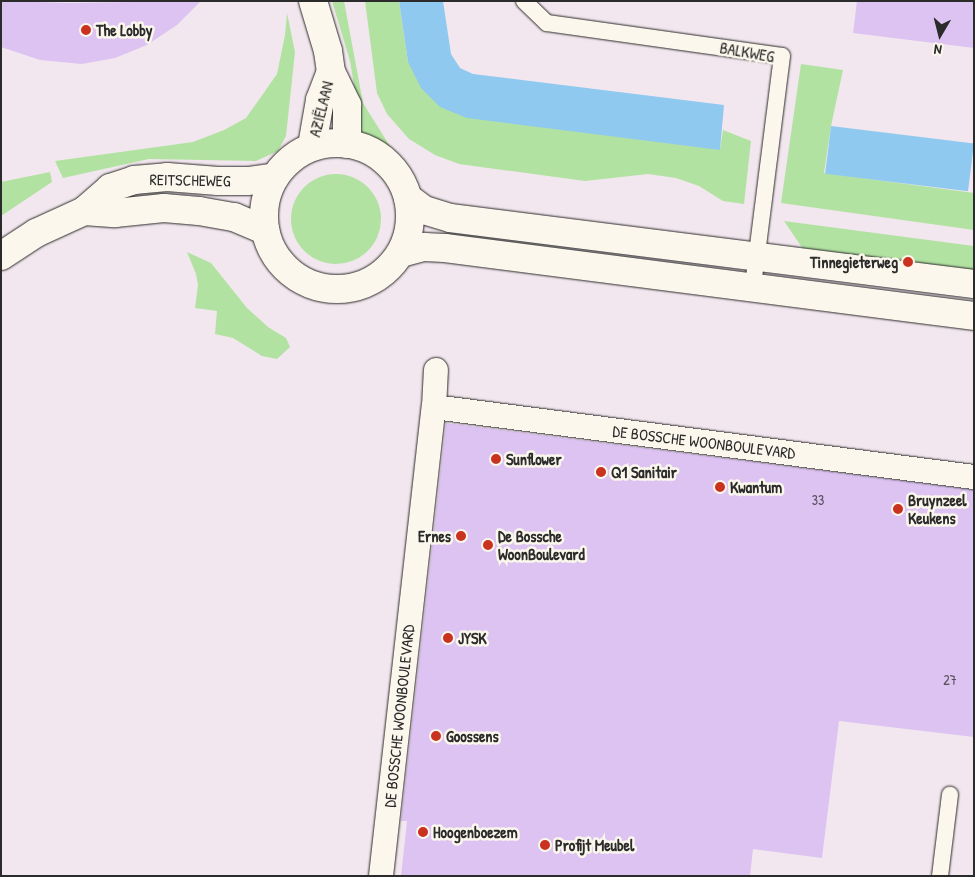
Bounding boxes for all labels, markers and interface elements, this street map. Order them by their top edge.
north arrow [915,10,965,60]
place label: The Lobby [96,20,153,40]
marker: The Lobby [80,24,92,36]
street label: BALKWEG [718,38,776,66]
text: N [933,40,943,60]
street label: AZIËLAAN [305,79,337,139]
street label: REITSCHEWEG [149,170,231,190]
place label: Tinnegieterweg [810,252,898,272]
marker: Tinnegieterweg [902,256,914,268]
street label: DE BOSSCHE WOONBOULEVARD [612,421,796,463]
place label: Sunflower [506,449,562,469]
marker: Sunflower [490,453,502,465]
place label: Q1 Sanitair [611,462,677,482]
marker: Q1 Sanitair [595,466,607,478]
place label: Kwantum [730,477,782,497]
marker: Kwantum [714,481,726,493]
place label: Bruynzeel Keukens [908,490,967,528]
house number: 33 [812,492,824,508]
marker: Bruynzeel Keukens [892,503,904,515]
place label: Ernes [418,526,451,546]
place label: De Bossche WoonBoulevard [498,526,585,564]
marker: Ernes [455,530,467,542]
marker: De Bossche WoonBoulevard [482,539,494,551]
street label: DE BOSSCHE WOONBOULEVARD [380,624,418,808]
place label: JYSK [458,628,487,648]
marker: JYSK [442,632,454,644]
house number: 27 [943,672,957,688]
place label: Goossens [446,726,499,746]
marker: Goossens [430,730,442,742]
place label: Hoogenboezem [433,822,518,842]
marker: Hoogenboezem [417,826,429,838]
place label: Profijt Meubel [555,835,634,855]
marker: Profijt Meubel [539,839,551,851]

